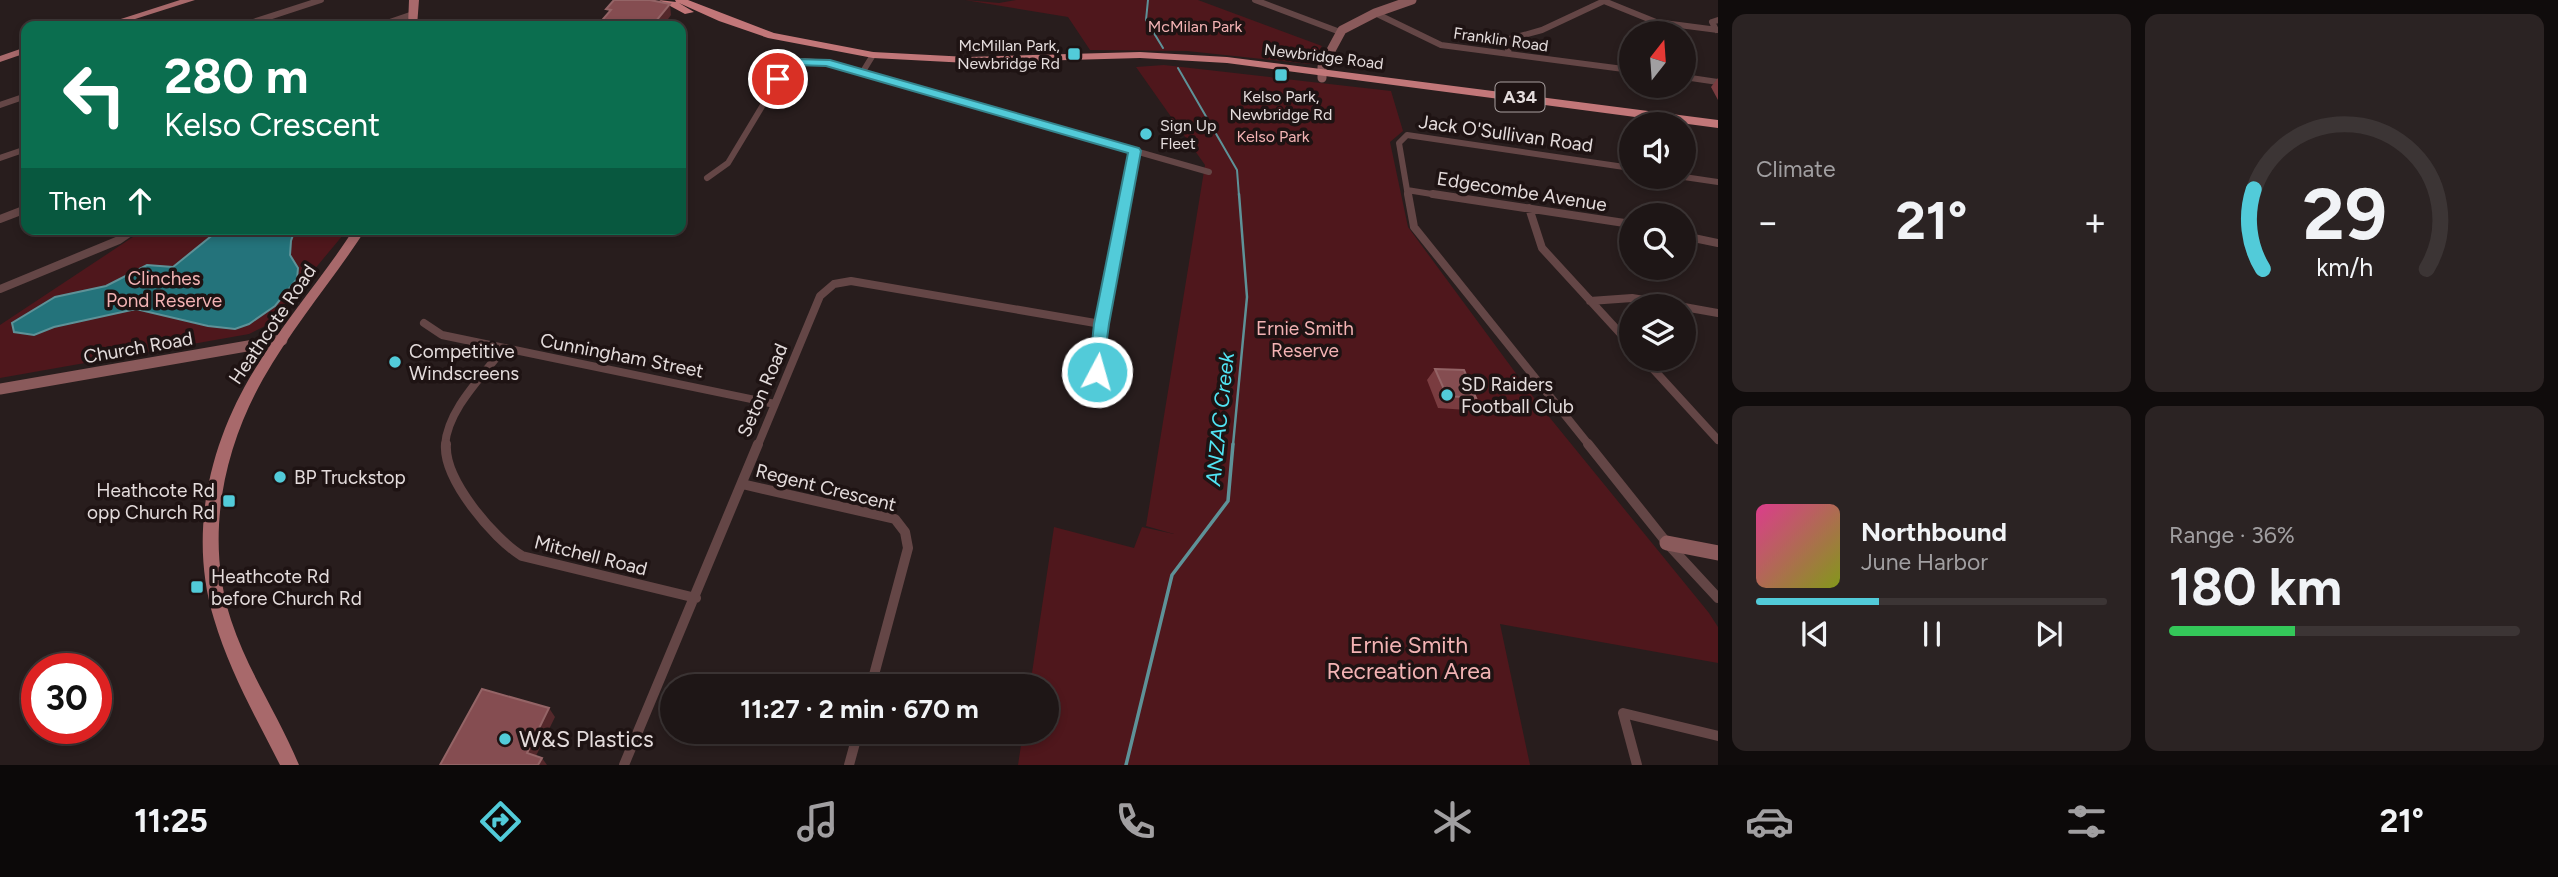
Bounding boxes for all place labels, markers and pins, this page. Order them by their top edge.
place label: McMillan Park, Newbridge Rd [957,36,1060,73]
marker: McMillan Park, Newbridge Rd [1066,46,1082,62]
pin [748,49,808,109]
marker: Kelso Park, Newbridge Rd [1273,67,1289,83]
place label: Kelso Park, Newbridge Rd [1230,87,1332,124]
place label: Sign Up Fleet [1160,116,1217,153]
marker: Sign Up Fleet [1138,126,1154,142]
place label: Competitive Windscreens [409,340,519,385]
marker: Competitive Windscreens [387,354,403,370]
place label: SD Raiders Football Club [1461,373,1574,418]
marker: SD Raiders Football Club [1439,387,1455,403]
place label: BP Truckstop [294,466,406,489]
marker: BP Truckstop [272,469,288,485]
place label: Heathcote Rd opp Church Rd [87,479,215,524]
marker: Heathcote Rd opp Church Rd [221,493,237,509]
place label: Heathcote Rd before Church Rd [211,565,362,610]
marker: Heathcote Rd before Church Rd [189,579,205,595]
place label: W&S Plastics [519,725,654,753]
marker: W&S Plastics [497,731,513,747]

